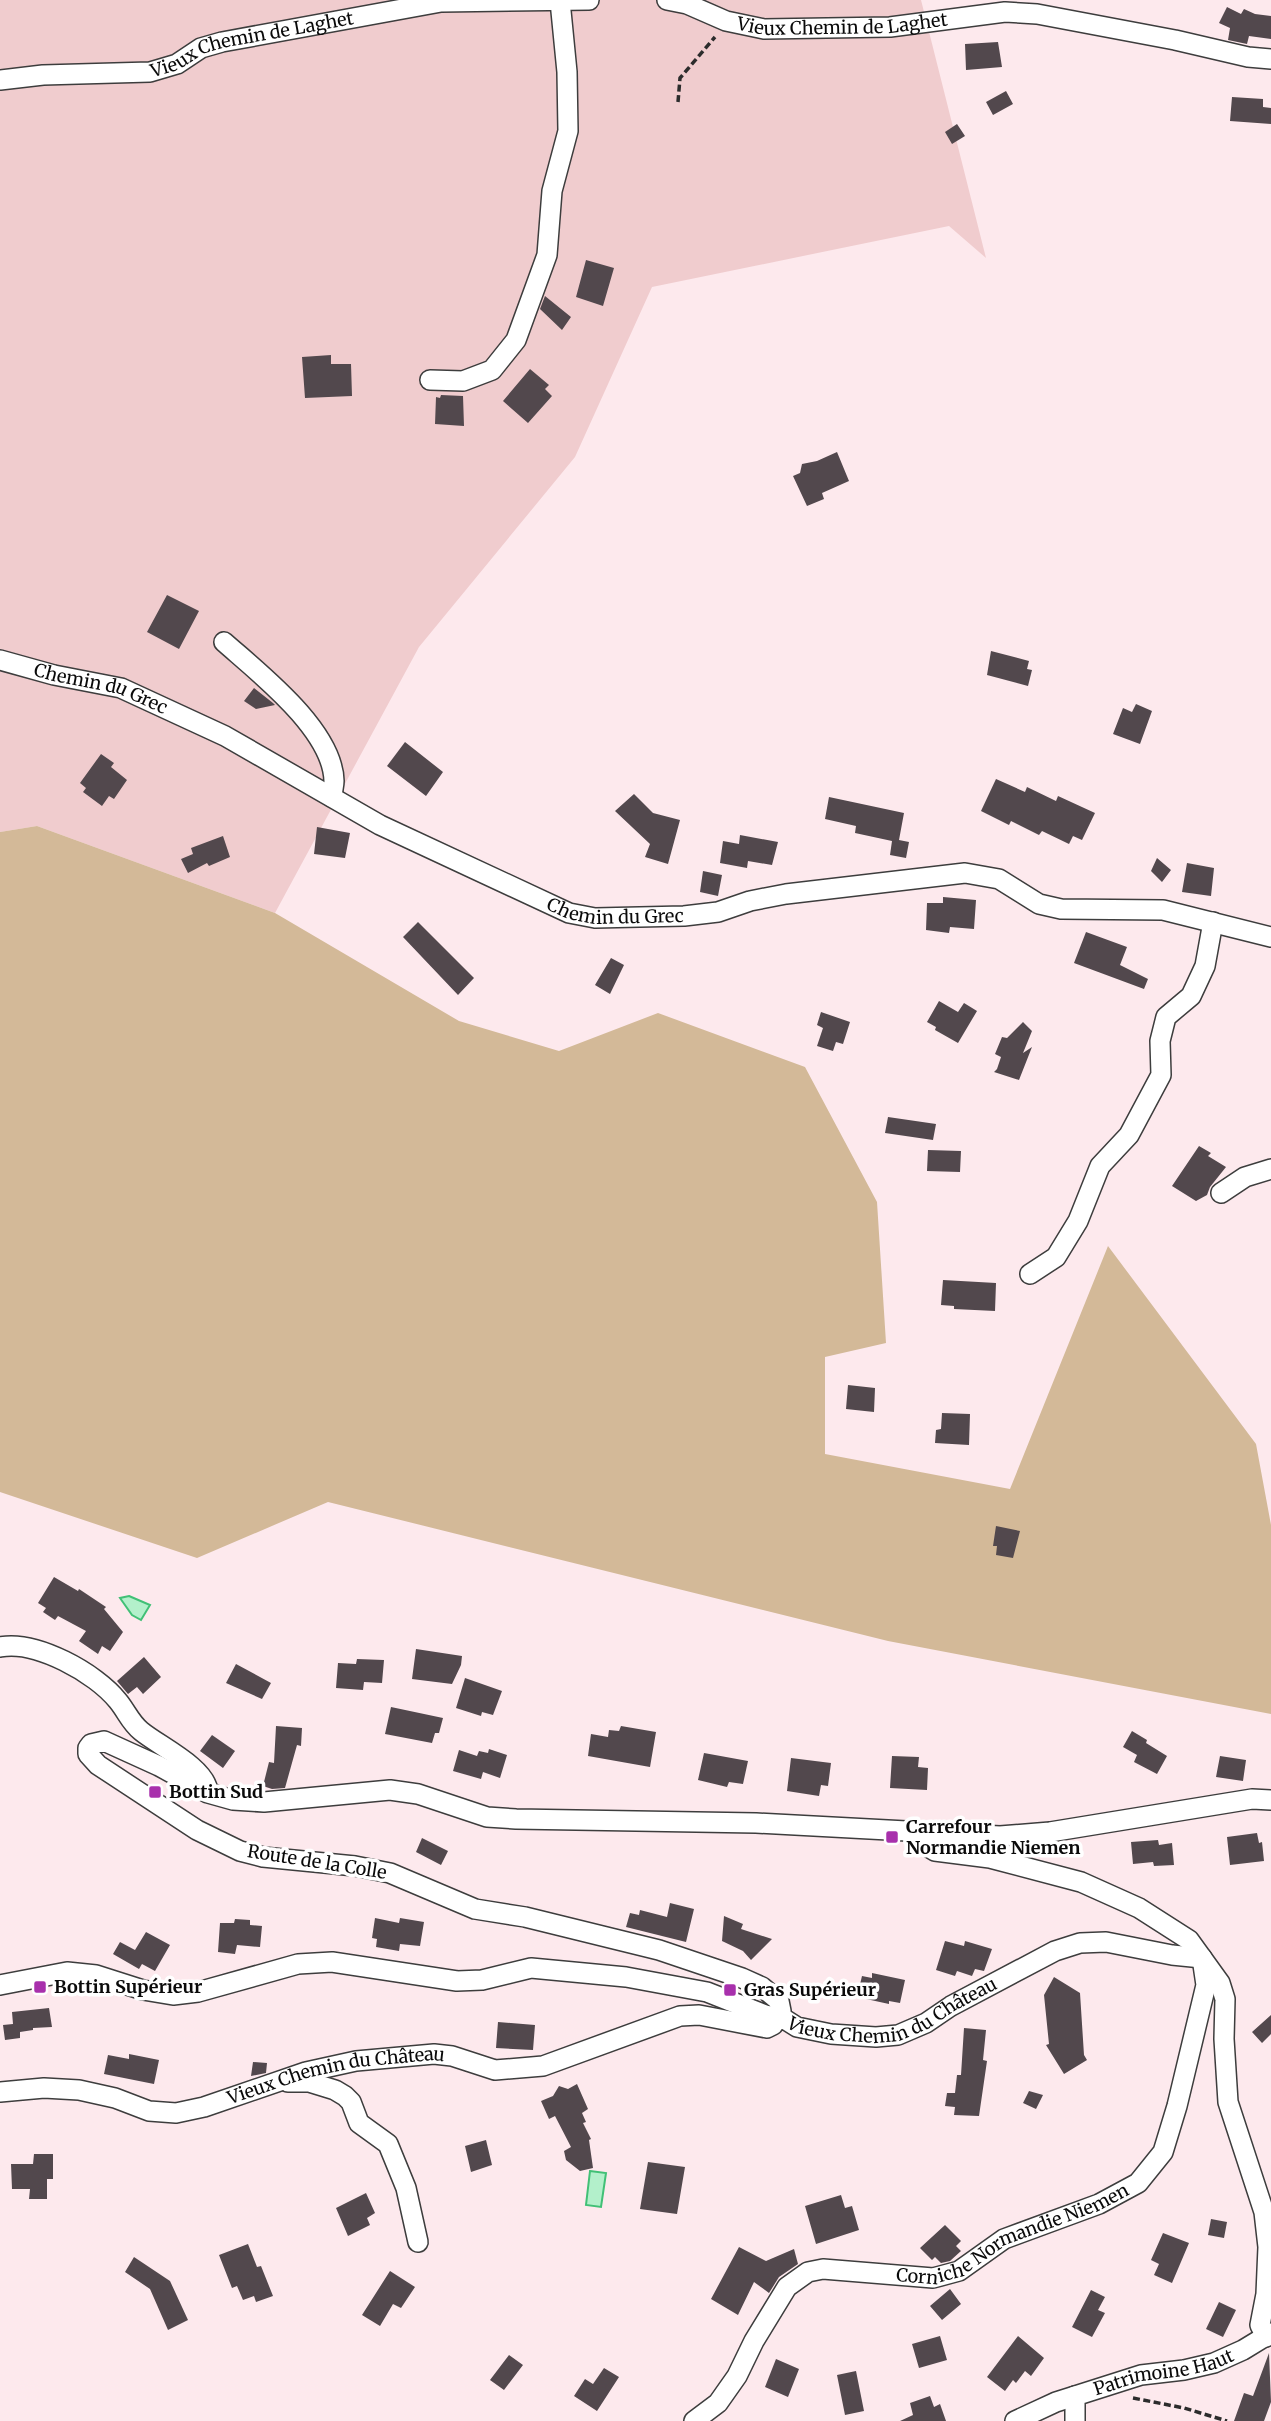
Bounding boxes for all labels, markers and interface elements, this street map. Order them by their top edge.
street label: Vieux Chemin de Laghet [147,6,355,83]
street label: Vieux Chemin de Laghet [734,8,949,40]
street label: Chemin du Grec [31,658,171,719]
street label: Chemin du Grec [543,892,684,929]
place label: Bottin Sud [169,1780,263,1803]
marker: Bottin Sud [147,1784,163,1800]
place label: Carrefour Normandie Niemen [906,1815,1080,1859]
marker: Carrefour Normandie Niemen [884,1829,900,1845]
street label: Route de la Colle [246,1839,388,1884]
street label: Vieux Chemin du Château [782,1972,1001,2048]
place label: Bottin Supérieur [54,1975,202,1998]
place label: Gras Supérieur [744,1978,876,2001]
marker: Bottin Supérieur [32,1979,48,1995]
marker: Gras Supérieur [722,1982,738,1998]
street label: Vieux Chemin du Château [223,2042,446,2109]
street label: Corniche Normandie Niemen [895,2178,1133,2289]
street label: Patrimoine Haut [1091,2344,1237,2400]

